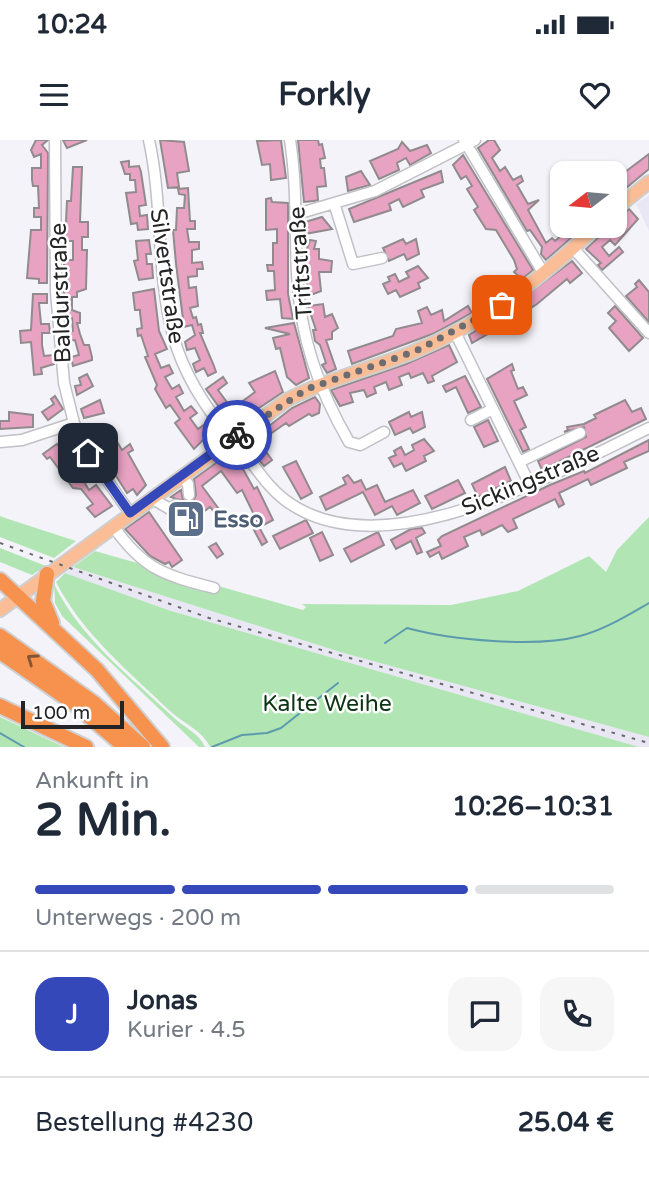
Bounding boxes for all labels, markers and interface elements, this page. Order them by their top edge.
text: 10:24 [35,9,107,40]
icon: menu [35,76,73,114]
text: Forkly [278,76,371,114]
icon: heart [576,76,614,114]
north arrow [550,161,626,238]
map controls [550,161,627,238]
street label: Triftstraße [283,206,319,320]
street label: Silvertstraße [144,207,190,346]
street label: Baldurstraße [45,222,77,364]
pin [472,275,532,335]
icon: bag [483,286,521,324]
courier [202,400,272,470]
icon: bike [218,416,256,454]
pin [58,423,118,483]
icon: home [69,434,107,472]
street label: Sickingstraße [457,439,604,523]
fuel station icon: Esso [165,498,207,540]
place label: Esso [213,506,264,534]
one-way arrow [27,655,40,667]
park label: Kalte Weihe [262,690,392,718]
scale bar [21,698,124,730]
text: 100 m [32,702,90,724]
text: Ankunft in [35,767,149,795]
text: 10:26–10:31 [452,791,614,822]
text: 2 Min. [35,793,171,848]
text: Unterwegs · 200 m [35,904,241,932]
button: chat [448,977,522,1051]
button: phone [540,977,614,1051]
text: Jonas [127,985,198,1016]
text: J [66,999,78,1030]
text: Kurier · 4.5 [127,1016,246,1044]
text: Bestellung #4230 [35,1107,253,1138]
text: 25.04 € [518,1107,614,1138]

